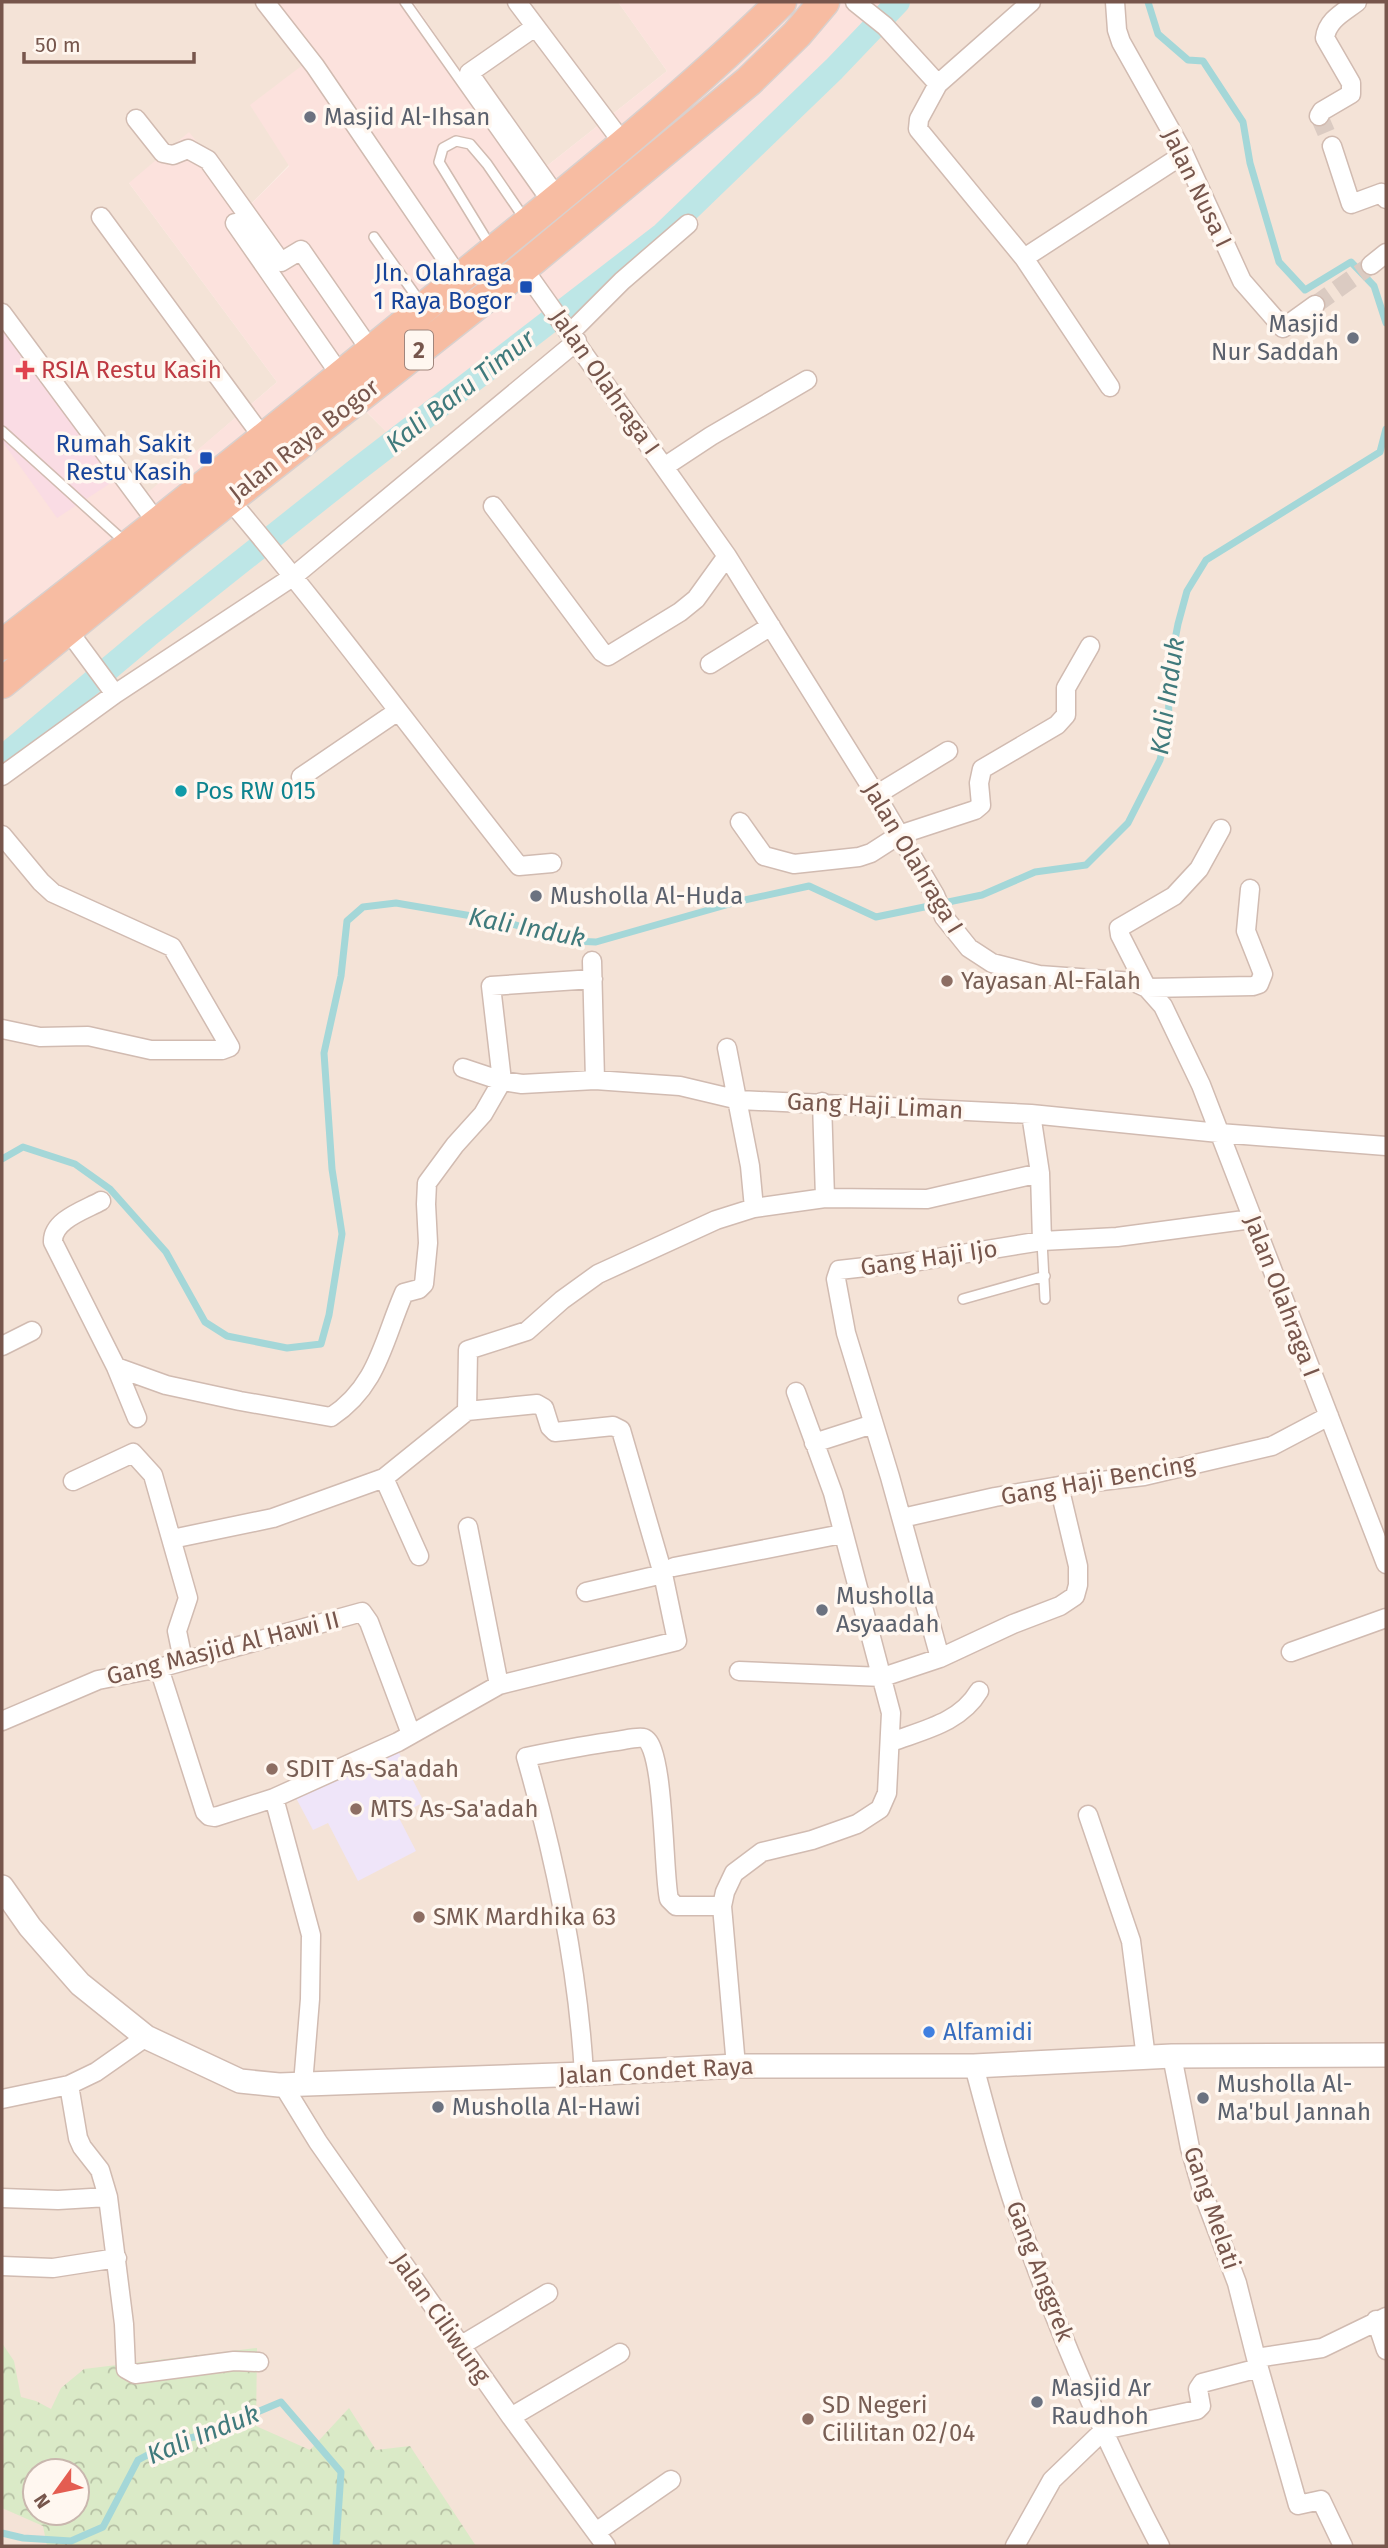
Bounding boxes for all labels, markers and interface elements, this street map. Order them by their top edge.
scale bar [24,21,194,65]
text: 50 m [35,32,81,58]
place label: Masjid Al-Ihsan [324,103,490,131]
marker: Masjid Al-Ihsan [302,109,318,125]
street label: Jalan Nusa I [1156,124,1238,252]
place label: Jln. Olahraga 1 Raya Bogor [373,259,513,315]
marker: Jln. Olahraga 1 Raya Bogor [518,279,534,295]
street label: Jalan Olahraga I [545,304,665,460]
place label: Masjid Nur Saddah [1211,310,1339,366]
water label: Kali Baru Timur [380,323,542,459]
road number: 2 [405,330,433,370]
marker: Masjid Nur Saddah [1345,330,1361,346]
place label: RSIA Restu Kasih [41,356,222,384]
marker: RSIA Restu Kasih [15,360,35,380]
street label: Jalan Raya Bogor [224,372,385,507]
place label: Rumah Sakit Restu Kasih [56,430,192,486]
marker: Rumah Sakit Restu Kasih [198,450,214,466]
water label: Kali Induk [1144,635,1191,757]
place label: Pos RW 015 [195,777,316,805]
street label: Jalan Olahraga I [857,778,969,938]
marker: Pos RW 015 [173,783,189,799]
place label: Musholla Al-Huda [550,882,743,910]
marker: Musholla Al-Huda [528,888,544,904]
water label: Kali Induk [466,901,588,954]
place label: Yayasan Al-Falah [961,967,1141,995]
marker: Yayasan Al-Falah [939,973,955,989]
street label: Gang Haji Liman [786,1087,964,1125]
street label: Jalan Olahraga I [1238,1211,1326,1381]
street label: Gang Haji Ijo [859,1235,999,1281]
street label: Gang Haji Bencing [999,1449,1198,1511]
place label: Musholla Asyaadah [836,1582,939,1638]
marker: Musholla Asyaadah [814,1602,830,1618]
street label: Gang Masjid Al Hawi II [104,1606,342,1690]
place label: SDIT As-Sa'adah [286,1755,459,1783]
marker: SDIT As-Sa'adah [264,1761,280,1777]
place label: MTS As-Sa'adah [370,1795,538,1823]
marker: MTS As-Sa'adah [348,1801,364,1817]
place label: SMK Mardhika 63 [433,1903,616,1931]
marker: SMK Mardhika 63 [411,1909,427,1925]
place label: Alfamidi [943,2018,1033,2046]
marker: Alfamidi [921,2024,937,2040]
street label: Jalan Condet Raya [558,2052,754,2090]
place label: Musholla Al- Ma'bul Jannah [1217,2070,1371,2126]
marker: Musholla Al- Ma'bul Jannah [1195,2090,1211,2106]
place label: Musholla Al-Hawi [452,2093,641,2121]
marker: Musholla Al-Hawi [430,2099,446,2115]
street label: Gang Melati [1178,2143,1246,2273]
street label: Gang Anggrek [1000,2197,1080,2346]
street label: Jalan Ciliwung [386,2248,496,2389]
place label: Masjid Ar Raudhoh [1051,2374,1152,2430]
place label: SD Negeri Cililitan 02/04 [822,2391,975,2447]
marker: Masjid Ar Raudhoh [1029,2394,1045,2410]
water label: Kali Induk [143,2398,264,2471]
marker: SD Negeri Cililitan 02/04 [800,2411,816,2427]
north arrow [21,2457,91,2527]
text: N [29,2489,55,2513]

